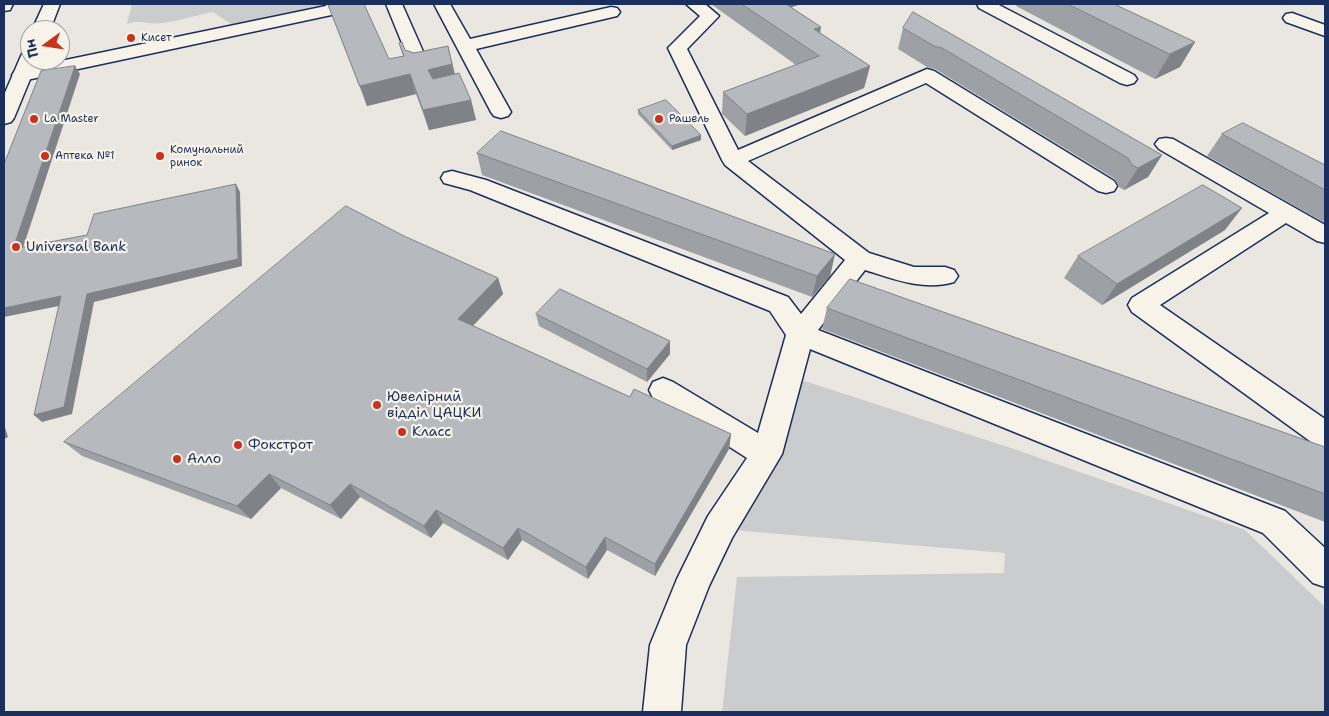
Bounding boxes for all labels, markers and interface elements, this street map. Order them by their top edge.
north arrow [20,20,70,70]
place label: Кисет [141,31,172,45]
marker: Кисет [125,32,137,44]
text: Пн [20,37,42,60]
place label: La Master [44,112,99,126]
place label: Рашель [669,112,709,126]
marker: La Master [28,113,40,125]
marker: Рашель [653,113,665,125]
place label: Комунальний ринок [170,143,244,169]
place label: Аптека №1 [55,149,115,163]
marker: Аптека №1 [39,150,51,162]
marker: Комунальний ринок [154,150,166,162]
place label: Universal Bank [26,239,126,255]
marker: Universal Bank [10,241,22,253]
place label: Ювелірний відділ ЦАЦКИ [387,389,481,422]
marker: Ювелірний відділ ЦАЦКИ [371,399,383,411]
place label: Класс [412,424,451,440]
marker: Класс [396,426,408,438]
place label: Фокстрот [248,437,313,453]
marker: Фокстрот [232,439,244,451]
place label: Алло [187,451,221,467]
marker: Алло [171,453,183,465]

